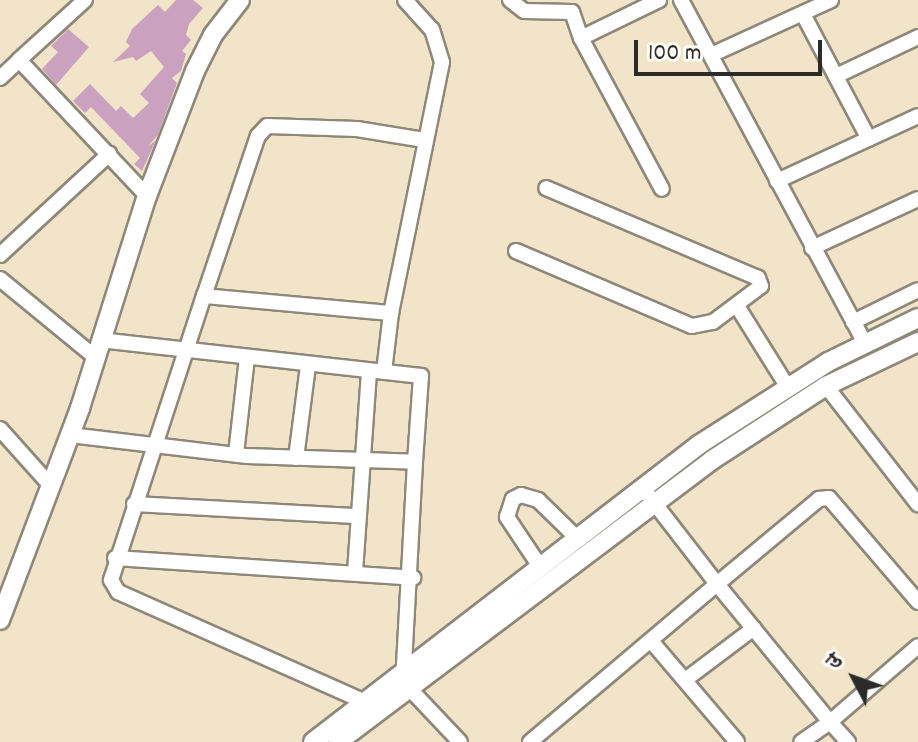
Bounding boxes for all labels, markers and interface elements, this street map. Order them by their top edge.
scale bar [638,24,826,74]
text: 100 m [648,37,701,71]
north arrow [814,638,894,718]
text: उ [820,647,851,677]

